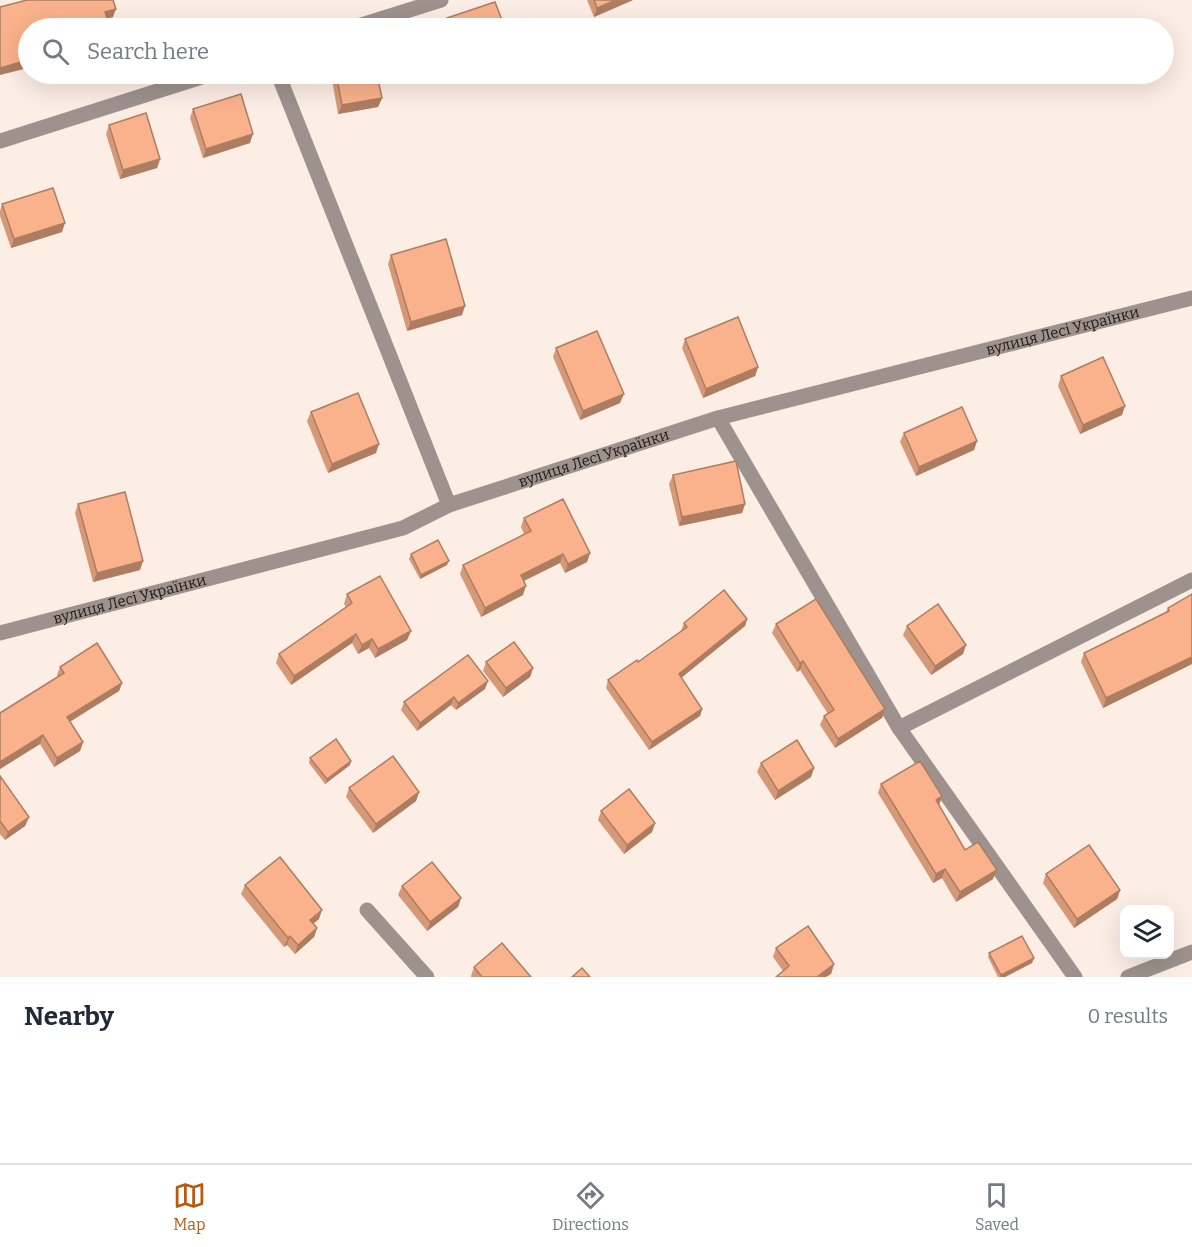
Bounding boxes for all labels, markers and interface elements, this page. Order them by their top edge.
search box [18,18,1174,84]
icon: search [39,35,72,68]
text: Search here [87,38,209,65]
street label: вулиця Лесі Українки [984,303,1141,359]
street label: вулиця Лесі Українки [516,425,671,491]
street label: вулиця Лесі Українки [51,571,208,628]
map controls [1120,905,1174,959]
button: layers [1120,905,1174,959]
text: Nearby [24,1001,114,1032]
text: 0 results [1088,1004,1168,1028]
tab: Map [173,1179,206,1234]
tab: Directions [552,1179,629,1234]
tab: Saved [975,1179,1019,1234]

